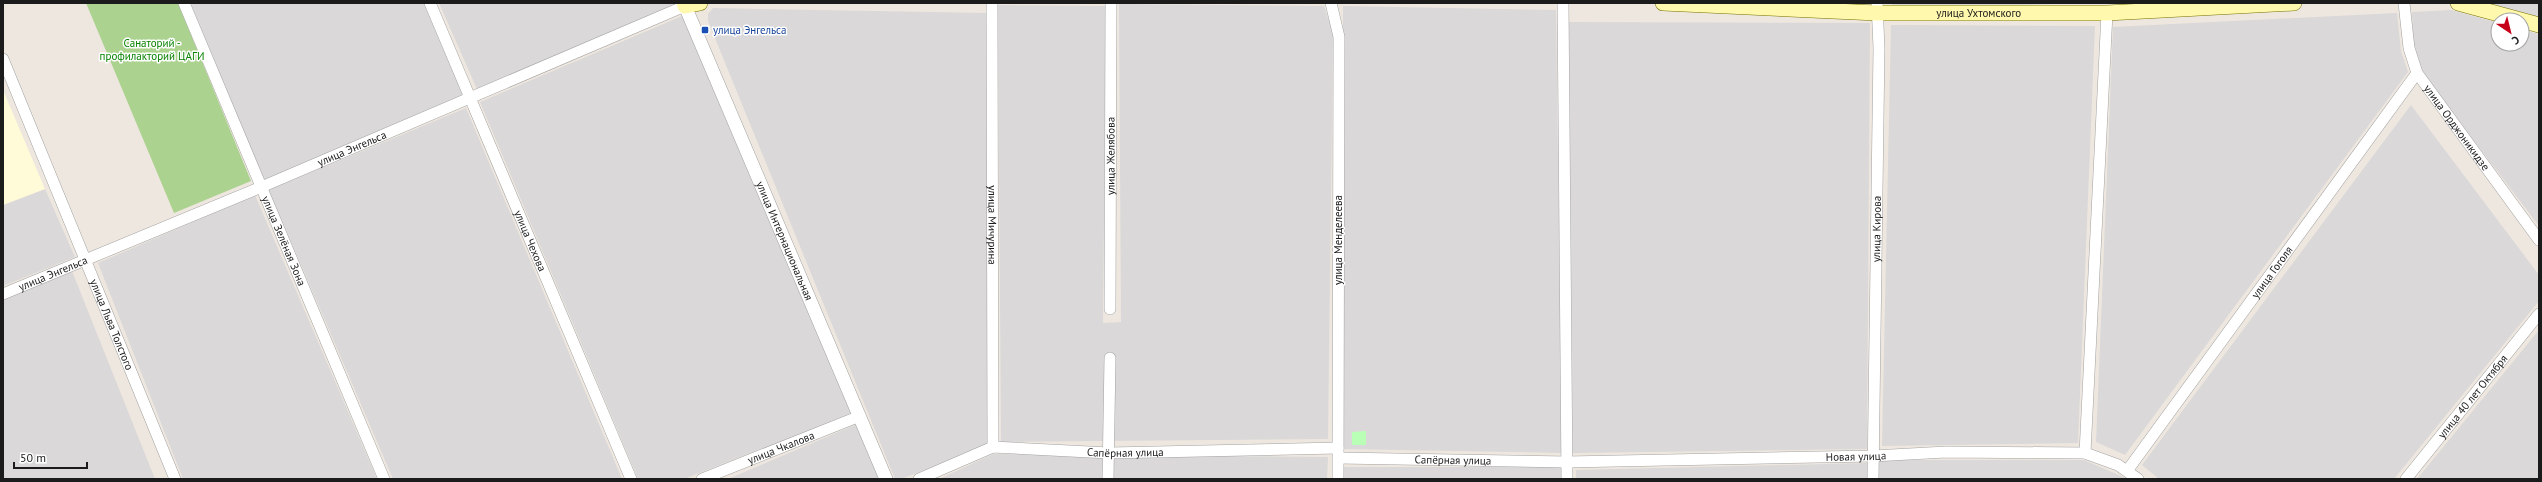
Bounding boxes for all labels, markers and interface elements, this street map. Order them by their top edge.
street label: улица Ухтомского [1936,6,2021,20]
north arrow [2490,12,2530,52]
place label: улица Энгельса [713,23,786,37]
marker: улица Энгельса [700,25,710,35]
text: С [2509,33,2522,48]
park label: Санаторий - профилакторий ЦАГИ [100,36,204,63]
street label: улица Орджоникидзе [2421,82,2493,174]
street label: улица Желябова [1103,117,1118,195]
street label: улица Энгельса [315,127,388,169]
street label: улица Интернациональная [753,179,816,302]
street label: улица Мичурина [985,185,1000,265]
street label: улица Зелёная Зона [259,194,309,288]
street label: улица Менделеева [1331,195,1345,285]
street label: улица Кирова [1869,196,1884,262]
street label: улица Чехова [511,208,550,273]
street label: улица Гоголя [2248,243,2296,301]
street label: улица Энгельса [16,253,90,294]
street label: улица Льва Толстого [87,277,137,372]
street label: улица 40 лет Октября [2435,352,2510,441]
street label: улица Чкалова [745,428,816,467]
scale bar [14,444,87,470]
street label: Сапёрная улица [1086,445,1164,460]
street label: Новая улица [1826,448,1887,464]
text: 50 m [20,450,46,465]
street label: Сапёрная улица [1414,452,1492,468]

